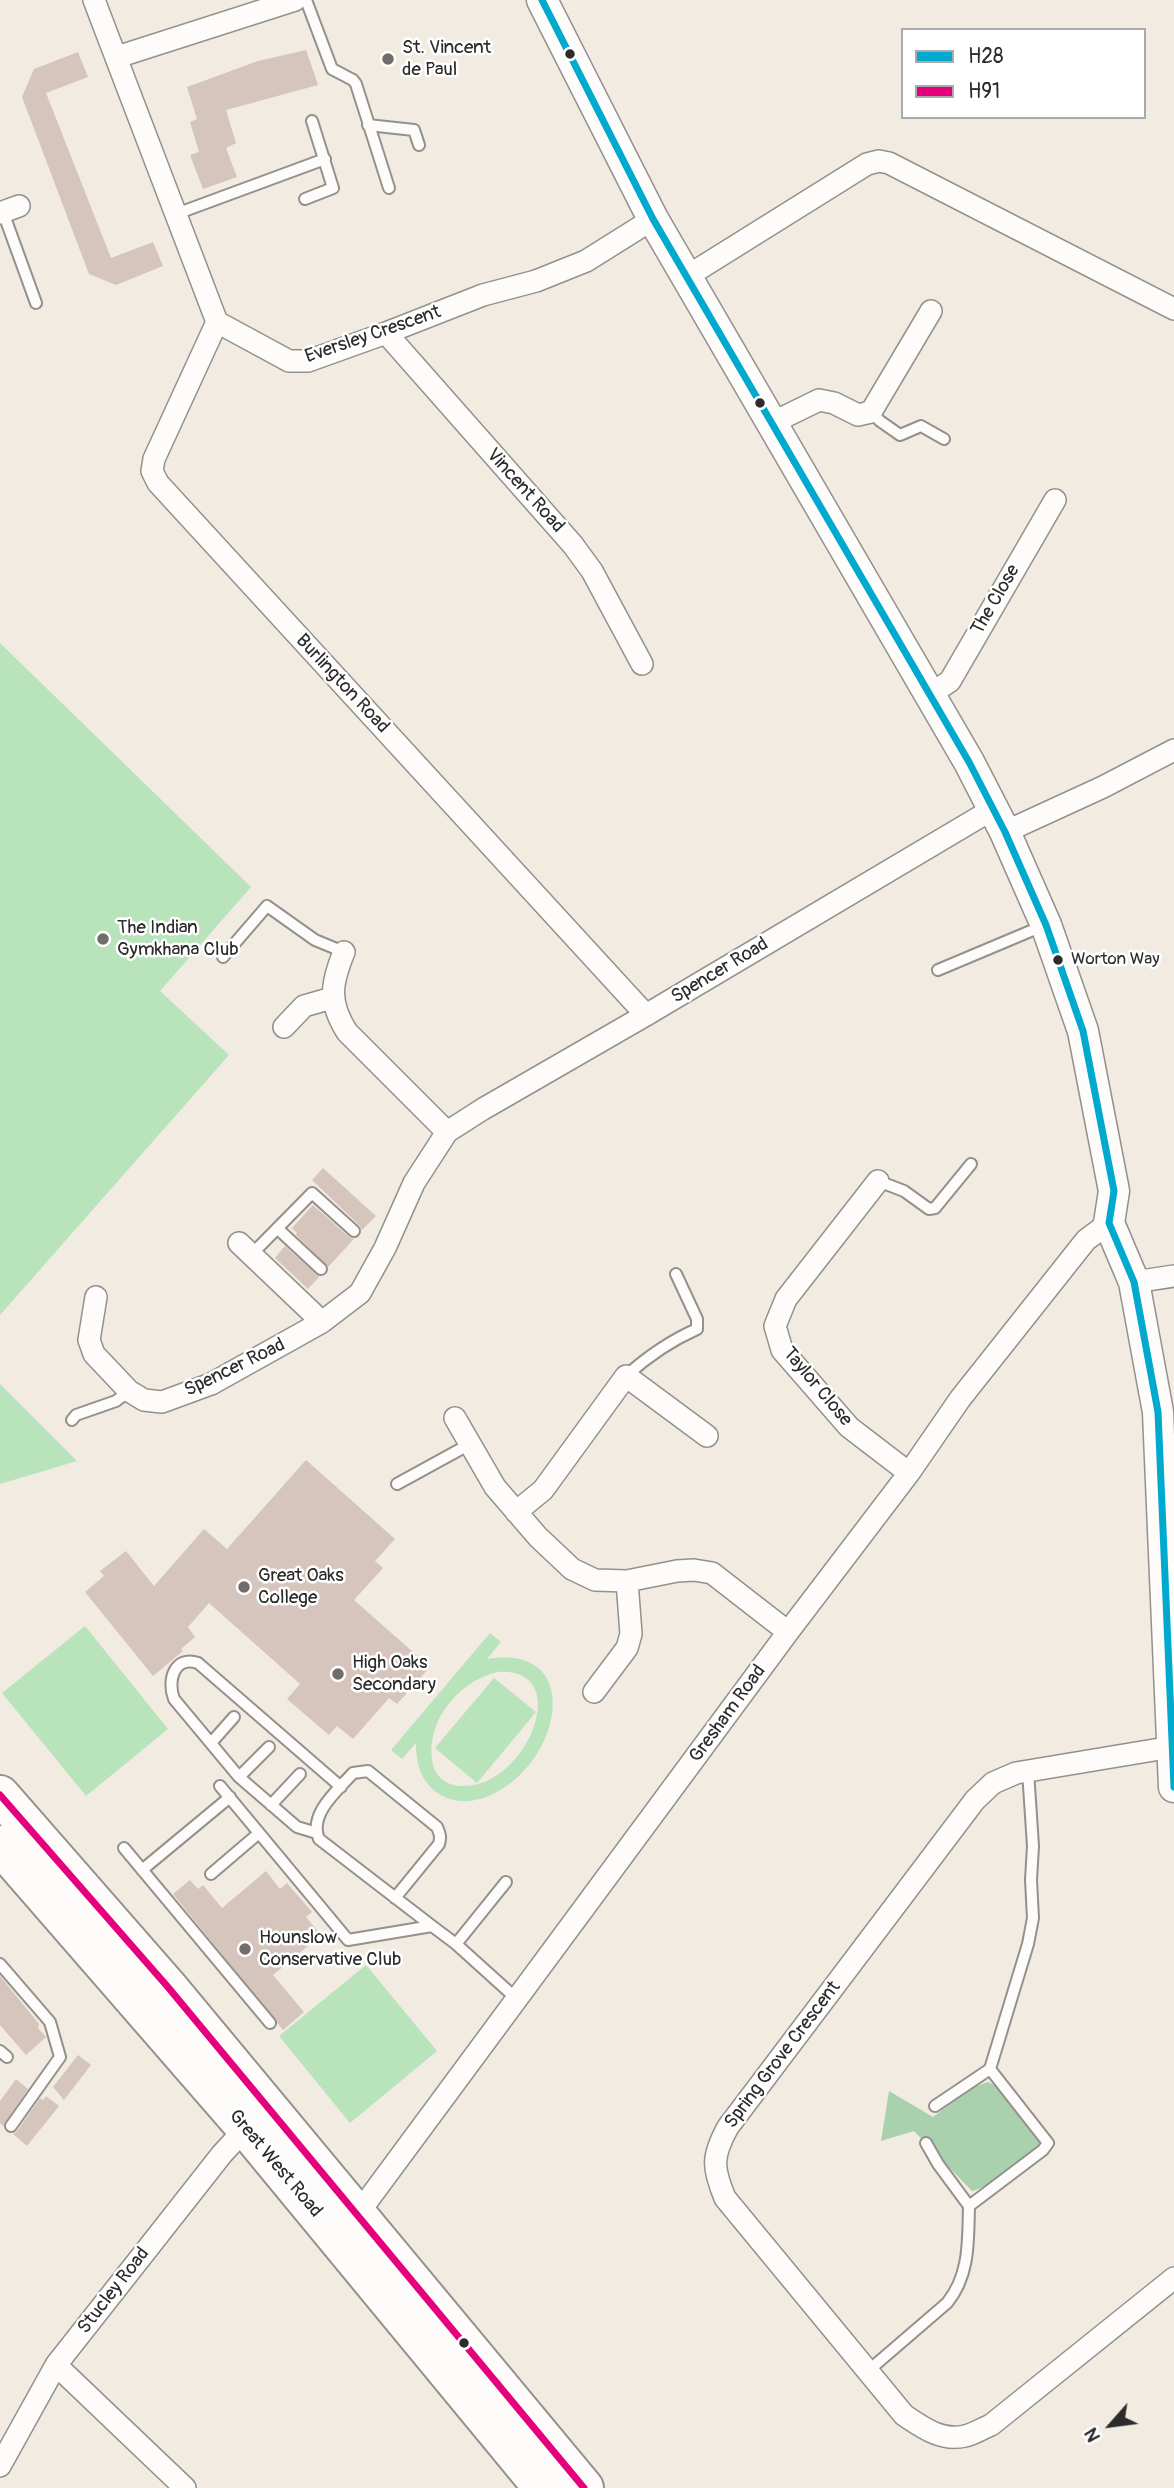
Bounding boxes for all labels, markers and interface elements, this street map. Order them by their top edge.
legend [901,28,1146,119]
place label: St. Vincent de Paul [402,37,491,81]
text: H28 [968,43,1004,70]
unlabelled marker [563,47,577,61]
marker: St. Vincent de Paul [380,51,396,67]
text: H91 [968,78,1000,105]
street label: Eversley Crescent [302,301,444,369]
unlabelled marker [753,396,767,410]
street label: Vincent Road [481,444,569,538]
street label: The Close [967,561,1025,639]
street label: Burlington Road [290,630,394,738]
place label: The Indian Gymkhana Club [117,917,239,961]
marker: The Indian Gymkhana Club [95,931,111,947]
street label: Spencer Road [667,933,773,1009]
place label: Worton Way [1071,950,1160,970]
marker: Worton Way [1051,953,1065,967]
street label: Spencer Road [181,1334,289,1402]
street label: Taylor Close [777,1343,857,1431]
place label: Great Oaks College [258,1565,344,1609]
marker: Great Oaks College [236,1579,252,1595]
place label: High Oaks Secondary [352,1652,436,1696]
street label: Gresham Road [685,1661,771,1767]
marker: High Oaks Secondary [330,1666,346,1682]
place label: Hounslow Conservative Club [259,1927,401,1971]
marker: Hounslow Conservative Club [237,1941,253,1957]
street label: Spring Grove Crescent [720,1977,846,2133]
street label: Great West Road [223,2105,327,2223]
street label: Stucley Road [73,2243,155,2339]
unlabelled marker [457,2336,471,2350]
north arrow [1076,2390,1146,2460]
text: N [1079,2424,1106,2446]

